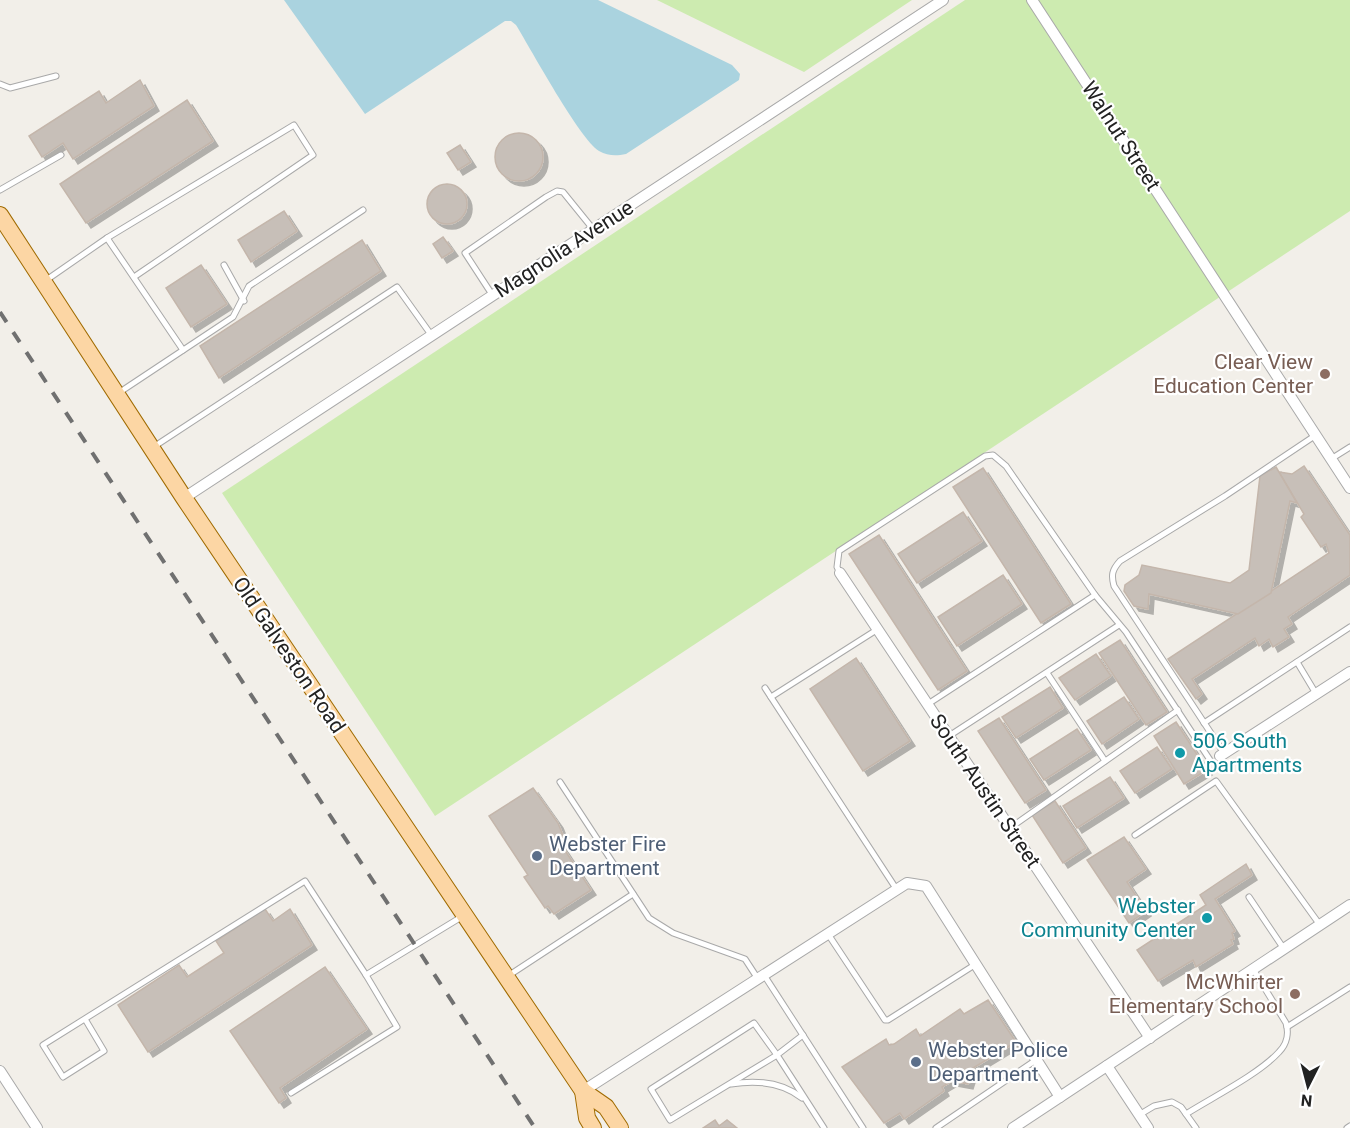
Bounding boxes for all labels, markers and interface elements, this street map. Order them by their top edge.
street label: Walnut Street [1077,77,1165,195]
street label: Magnolia Avenue [490,195,638,303]
place label: Clear View Education Center [1153,350,1313,398]
marker: Clear View Education Center [1318,367,1332,381]
street label: Old Galveston Road [228,572,350,738]
street label: South Austin Street [925,710,1045,872]
place label: 506 South Apartments [1192,729,1302,777]
marker: 506 South Apartments [1173,746,1187,760]
place label: Webster Fire Department [549,832,666,880]
marker: Webster Fire Department [530,849,544,863]
place label: Webster Community Center [1021,894,1195,942]
marker: Webster Community Center [1200,911,1214,925]
place label: McWhirter Elementary School [1109,970,1283,1018]
marker: McWhirter Elementary School [1288,987,1302,1001]
place label: Webster Police Department [928,1038,1068,1086]
marker: Webster Police Department [909,1055,923,1069]
north arrow [1278,1056,1338,1116]
text: N [1300,1090,1313,1110]

